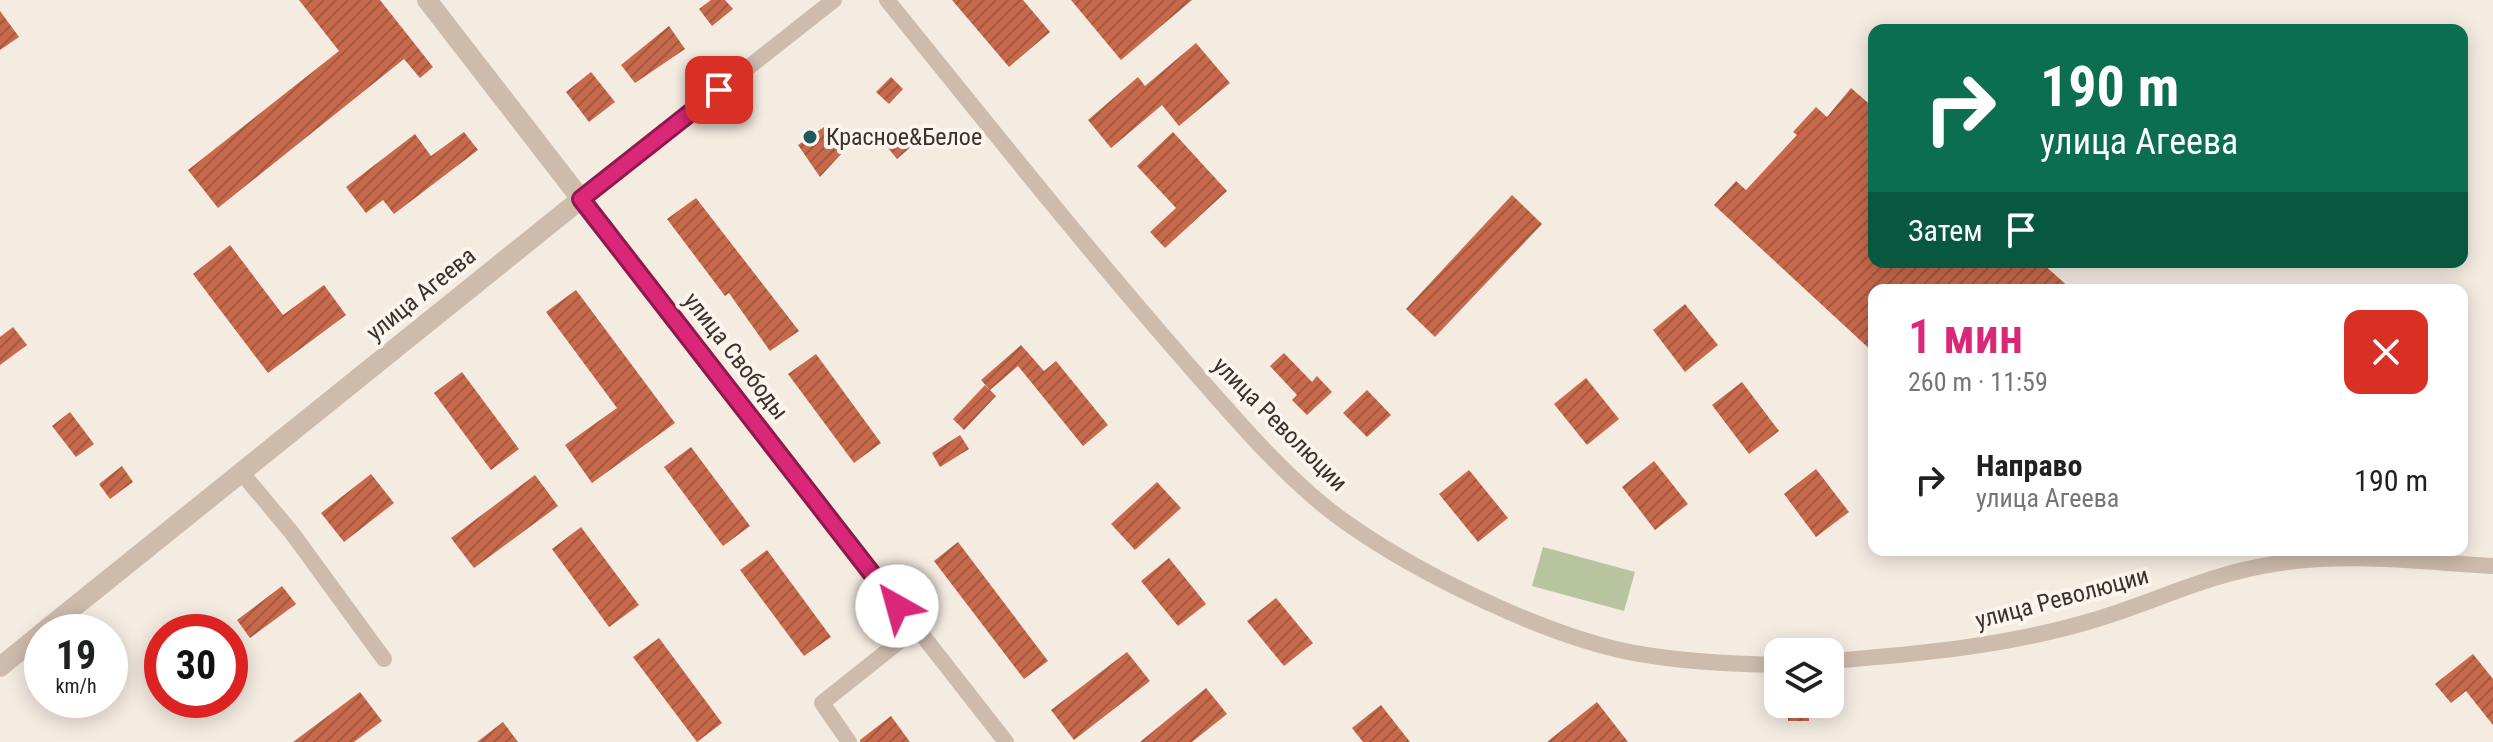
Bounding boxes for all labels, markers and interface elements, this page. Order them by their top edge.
text: 190 m [2040,54,2179,120]
pin [685,56,753,124]
icon: right [1908,56,2012,160]
icon: arrive [697,68,741,112]
text: улица Агеева [2040,121,2238,163]
place label: Красное&Белое [826,123,982,151]
marker: Красное&Белое [801,128,819,146]
icon: arrive [1999,208,2043,252]
text: Затем [1908,213,1983,248]
street label: улица Агеева [361,242,481,346]
street label: улица Свободы [678,287,794,425]
text: 1 мин [1908,308,2023,365]
button: close [2344,310,2428,394]
street label: улица Революции [1207,351,1353,497]
text: 260 m · 11:59 [1908,367,2048,397]
text: Направо [1976,448,2082,483]
icon: right [1908,458,1952,502]
text: 190 m [2354,463,2428,498]
text: улица Агеева [1976,483,2119,513]
street label: улица Революции [1972,561,2152,635]
position arrow [855,564,939,648]
speed limit sign: 30 [144,614,248,718]
text: 19 [56,632,96,679]
map controls [1764,638,1844,718]
button: layers [1764,638,1844,718]
text: km/h [55,674,97,698]

